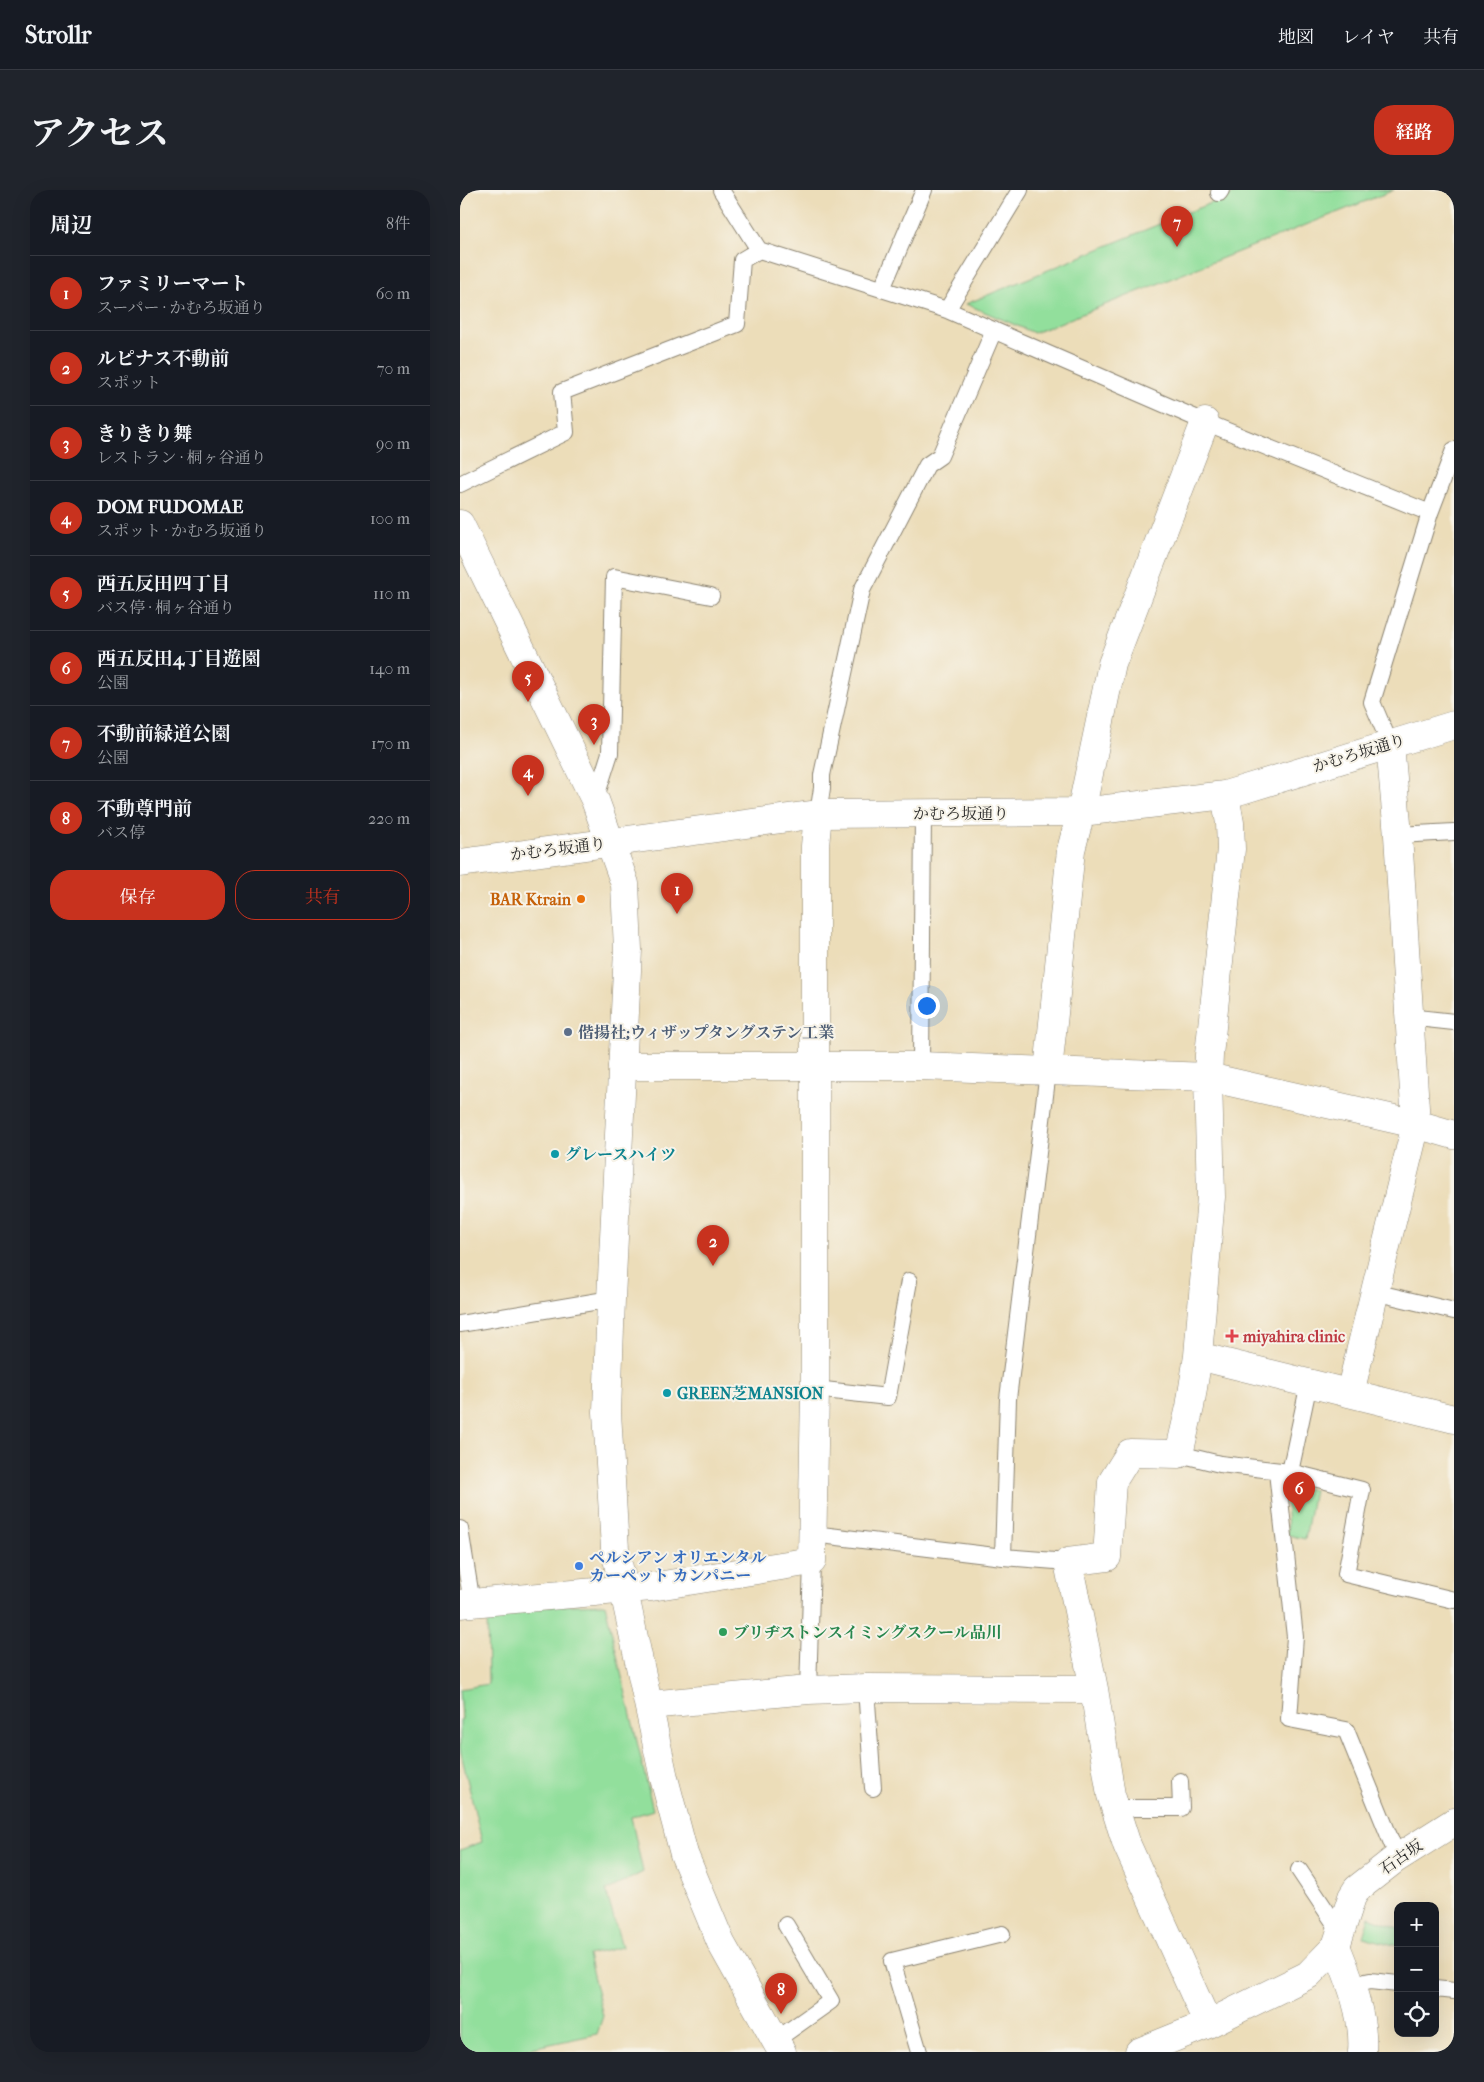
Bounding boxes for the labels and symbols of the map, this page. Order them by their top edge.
pin: 7 [1161,206,1193,247]
pin: 5 [512,661,544,702]
pin: 3 [578,704,610,745]
street label: かむろ坂通り [1310,730,1408,776]
pin: 4 [512,755,544,796]
street label: かむろ坂通り [913,804,1009,823]
street label: かむろ坂通り [509,834,607,864]
pin: 1 [661,873,693,914]
place label: BAR Ktrain [490,890,572,909]
marker: BAR Ktrain [575,893,587,905]
your location [914,993,940,1019]
place label: 偕揚社;ウィザップタングステン工業 [578,1023,834,1042]
marker: 偕揚社;ウィザップタングステン工業 [562,1026,574,1038]
place label: グレースハイツ [565,1145,676,1164]
marker: グレースハイツ [549,1148,561,1160]
pin: 2 [697,1225,729,1266]
place label: miyahira clinic [1242,1327,1345,1347]
marker: miyahira clinic [1225,1329,1239,1343]
place label: GREEN芝MANSION [677,1384,824,1403]
marker: GREEN芝MANSION [661,1387,673,1399]
pin: 6 [1283,1472,1315,1513]
place label: ペルシアン オリエンタル カーペット カンパニー [589,1548,766,1585]
marker: ペルシアン オリエンタル カーペット カンパニー [573,1560,585,1572]
place label: ブリヂストンスイミングスクール品川 [733,1623,1002,1642]
marker: ブリヂストンスイミングスクール品川 [717,1626,729,1638]
street label: 石古坂 [1376,1835,1426,1879]
pin: 8 [765,1973,797,2014]

